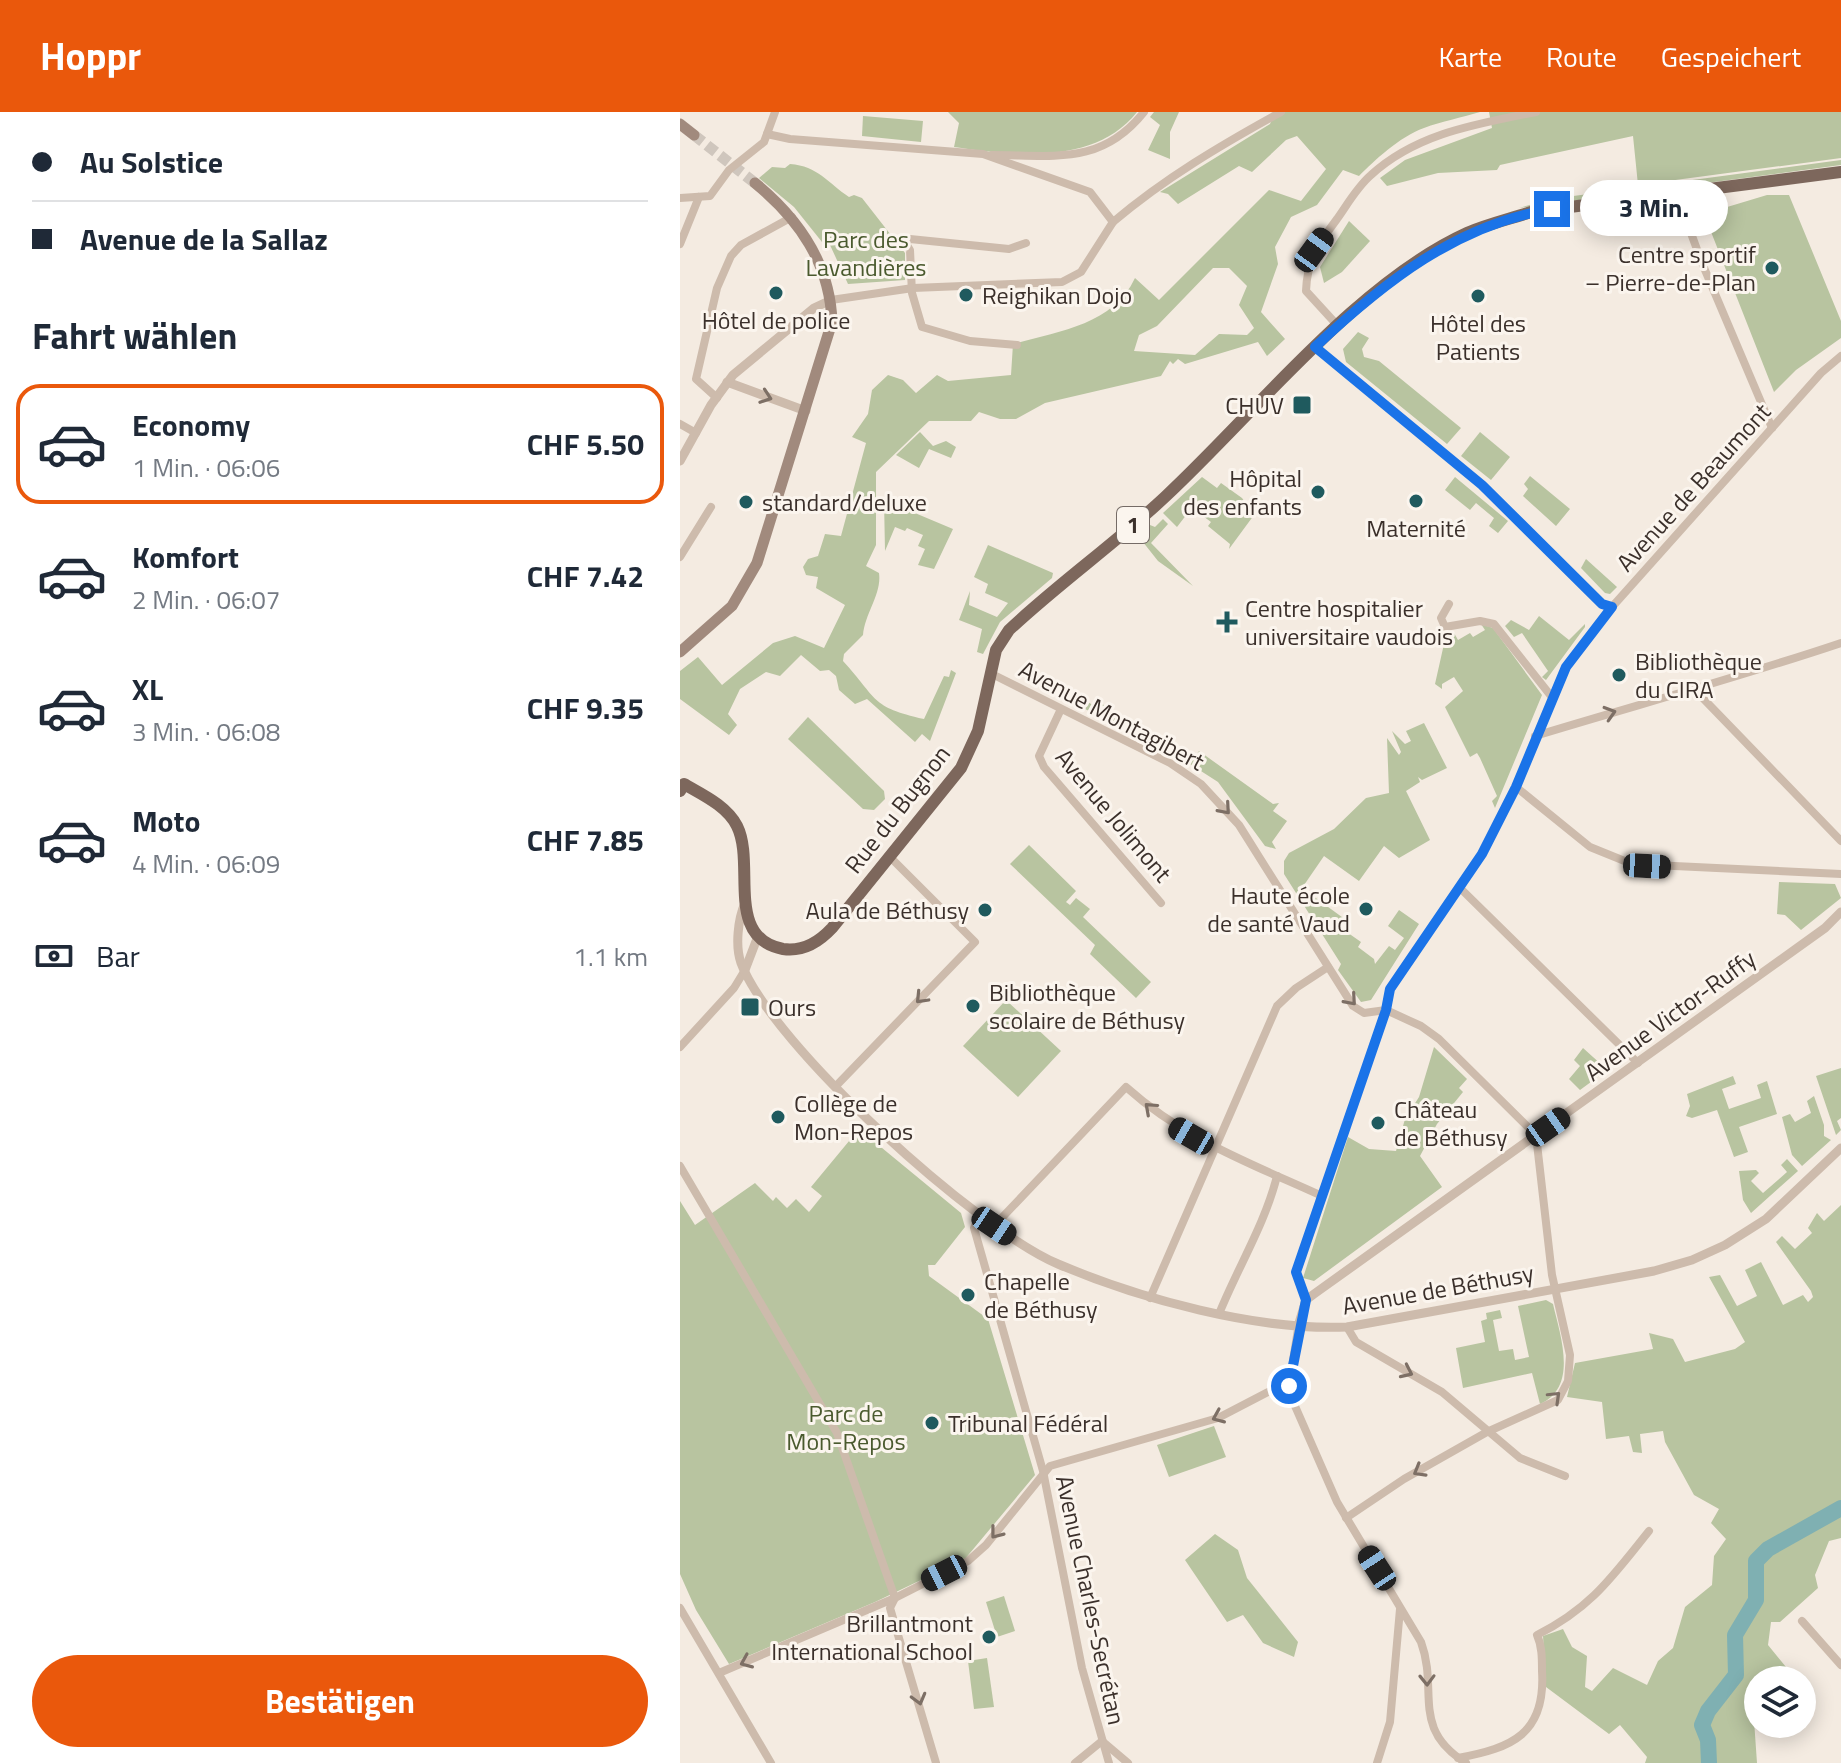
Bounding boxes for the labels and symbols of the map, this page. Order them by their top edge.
callout: 3 Min. [1580,181,1728,237]
route end [1534,191,1570,227]
park label: Parc des Lavandières [805,221,927,285]
car [1290,224,1338,276]
place label: Centre sportif – Pierre-de-Plan [1585,236,1756,300]
marker: Centre sportif – Pierre-de-Plan [1763,259,1781,277]
place label: Reighikan Dojo [982,277,1132,313]
marker: Hôtel de police [767,284,785,302]
marker: Reighikan Dojo [957,286,975,304]
marker: Hôtel des Patients [1469,287,1487,305]
place label: Hôtel de police [702,302,850,338]
place label: Hôtel des Patients [1430,305,1526,369]
place label: CHUV [1225,387,1284,423]
one-way arrow [758,388,772,404]
marker: CHUV [1291,394,1313,416]
street label: Avenue de Beaumont [1607,394,1779,579]
place label: Hôpital des enfants [1183,460,1302,524]
marker: Hôpital des enfants [1309,483,1327,501]
place label: standard/deluxe [762,484,927,520]
marker: Maternité [1407,492,1425,510]
marker: standard/deluxe [737,493,755,511]
road number: 1 [1117,507,1149,543]
place label: Maternité [1366,510,1466,546]
place label: Centre hospitalier universitaire vaudois [1245,590,1453,654]
marker: Centre hospitalier universitaire vaudois [1216,611,1238,633]
place label: Bibliothèque du CIRA [1635,643,1762,707]
street label: Avenue Montagibert [1013,651,1212,779]
marker: Bibliothèque du CIRA [1610,666,1628,684]
one-way arrow [1603,706,1616,722]
street label: Rue du Bugnon [835,737,959,881]
street label: Avenue Jolimont [1047,740,1181,890]
one-way arrow [1216,800,1230,814]
car [1622,853,1672,879]
place label: Haute école de santé Vaud [1207,877,1350,941]
place label: Aula de Béthusy [806,892,969,928]
marker: Haute école de santé Vaud [1357,900,1375,918]
marker: Aula de Béthusy [976,901,994,919]
street label: Avenue Victor-Ruffy [1577,940,1763,1089]
place label: Bibliothèque scolaire de Béthusy [989,974,1185,1038]
place label: Ours [768,989,816,1025]
one-way arrow [915,989,930,1003]
one-way arrow [1341,991,1356,1006]
marker: Ours [739,996,761,1018]
marker: Bibliothèque scolaire de Béthusy [964,997,982,1015]
place label: Collège de Mon-Repos [794,1085,913,1149]
place label: Château de Béthusy [1394,1091,1508,1155]
car [1521,1103,1575,1151]
one-way arrow [1144,1104,1159,1118]
marker: Collège de Mon-Repos [769,1108,787,1126]
car [1164,1114,1218,1158]
marker: Château de Béthusy [1369,1114,1387,1132]
car [967,1203,1021,1249]
street label: Avenue de Béthusy [1339,1254,1537,1324]
place label: Chapelle de Béthusy [984,1263,1098,1327]
marker: Chapelle de Béthusy [959,1286,977,1304]
one-way arrow [1399,1363,1414,1379]
route start [1271,1368,1307,1404]
one-way arrow [1546,1392,1560,1407]
park label: Parc de Mon-Repos [786,1395,906,1459]
place label: Tribunal Fédéral [948,1405,1108,1441]
one-way arrow [1211,1407,1226,1423]
marker: Tribunal Fédéral [923,1414,941,1432]
one-way arrow [1413,1461,1428,1477]
street label: Avenue Charles-Secrétan [1047,1472,1135,1728]
one-way arrow [991,1524,1005,1539]
car [1354,1541,1400,1595]
car [917,1551,971,1595]
place label: Brillantmont International School [771,1605,974,1669]
marker: Brillantmont International School [980,1628,998,1646]
one-way arrow [740,1653,754,1669]
one-way arrow [1418,1674,1436,1687]
one-way arrow [910,1691,926,1705]

